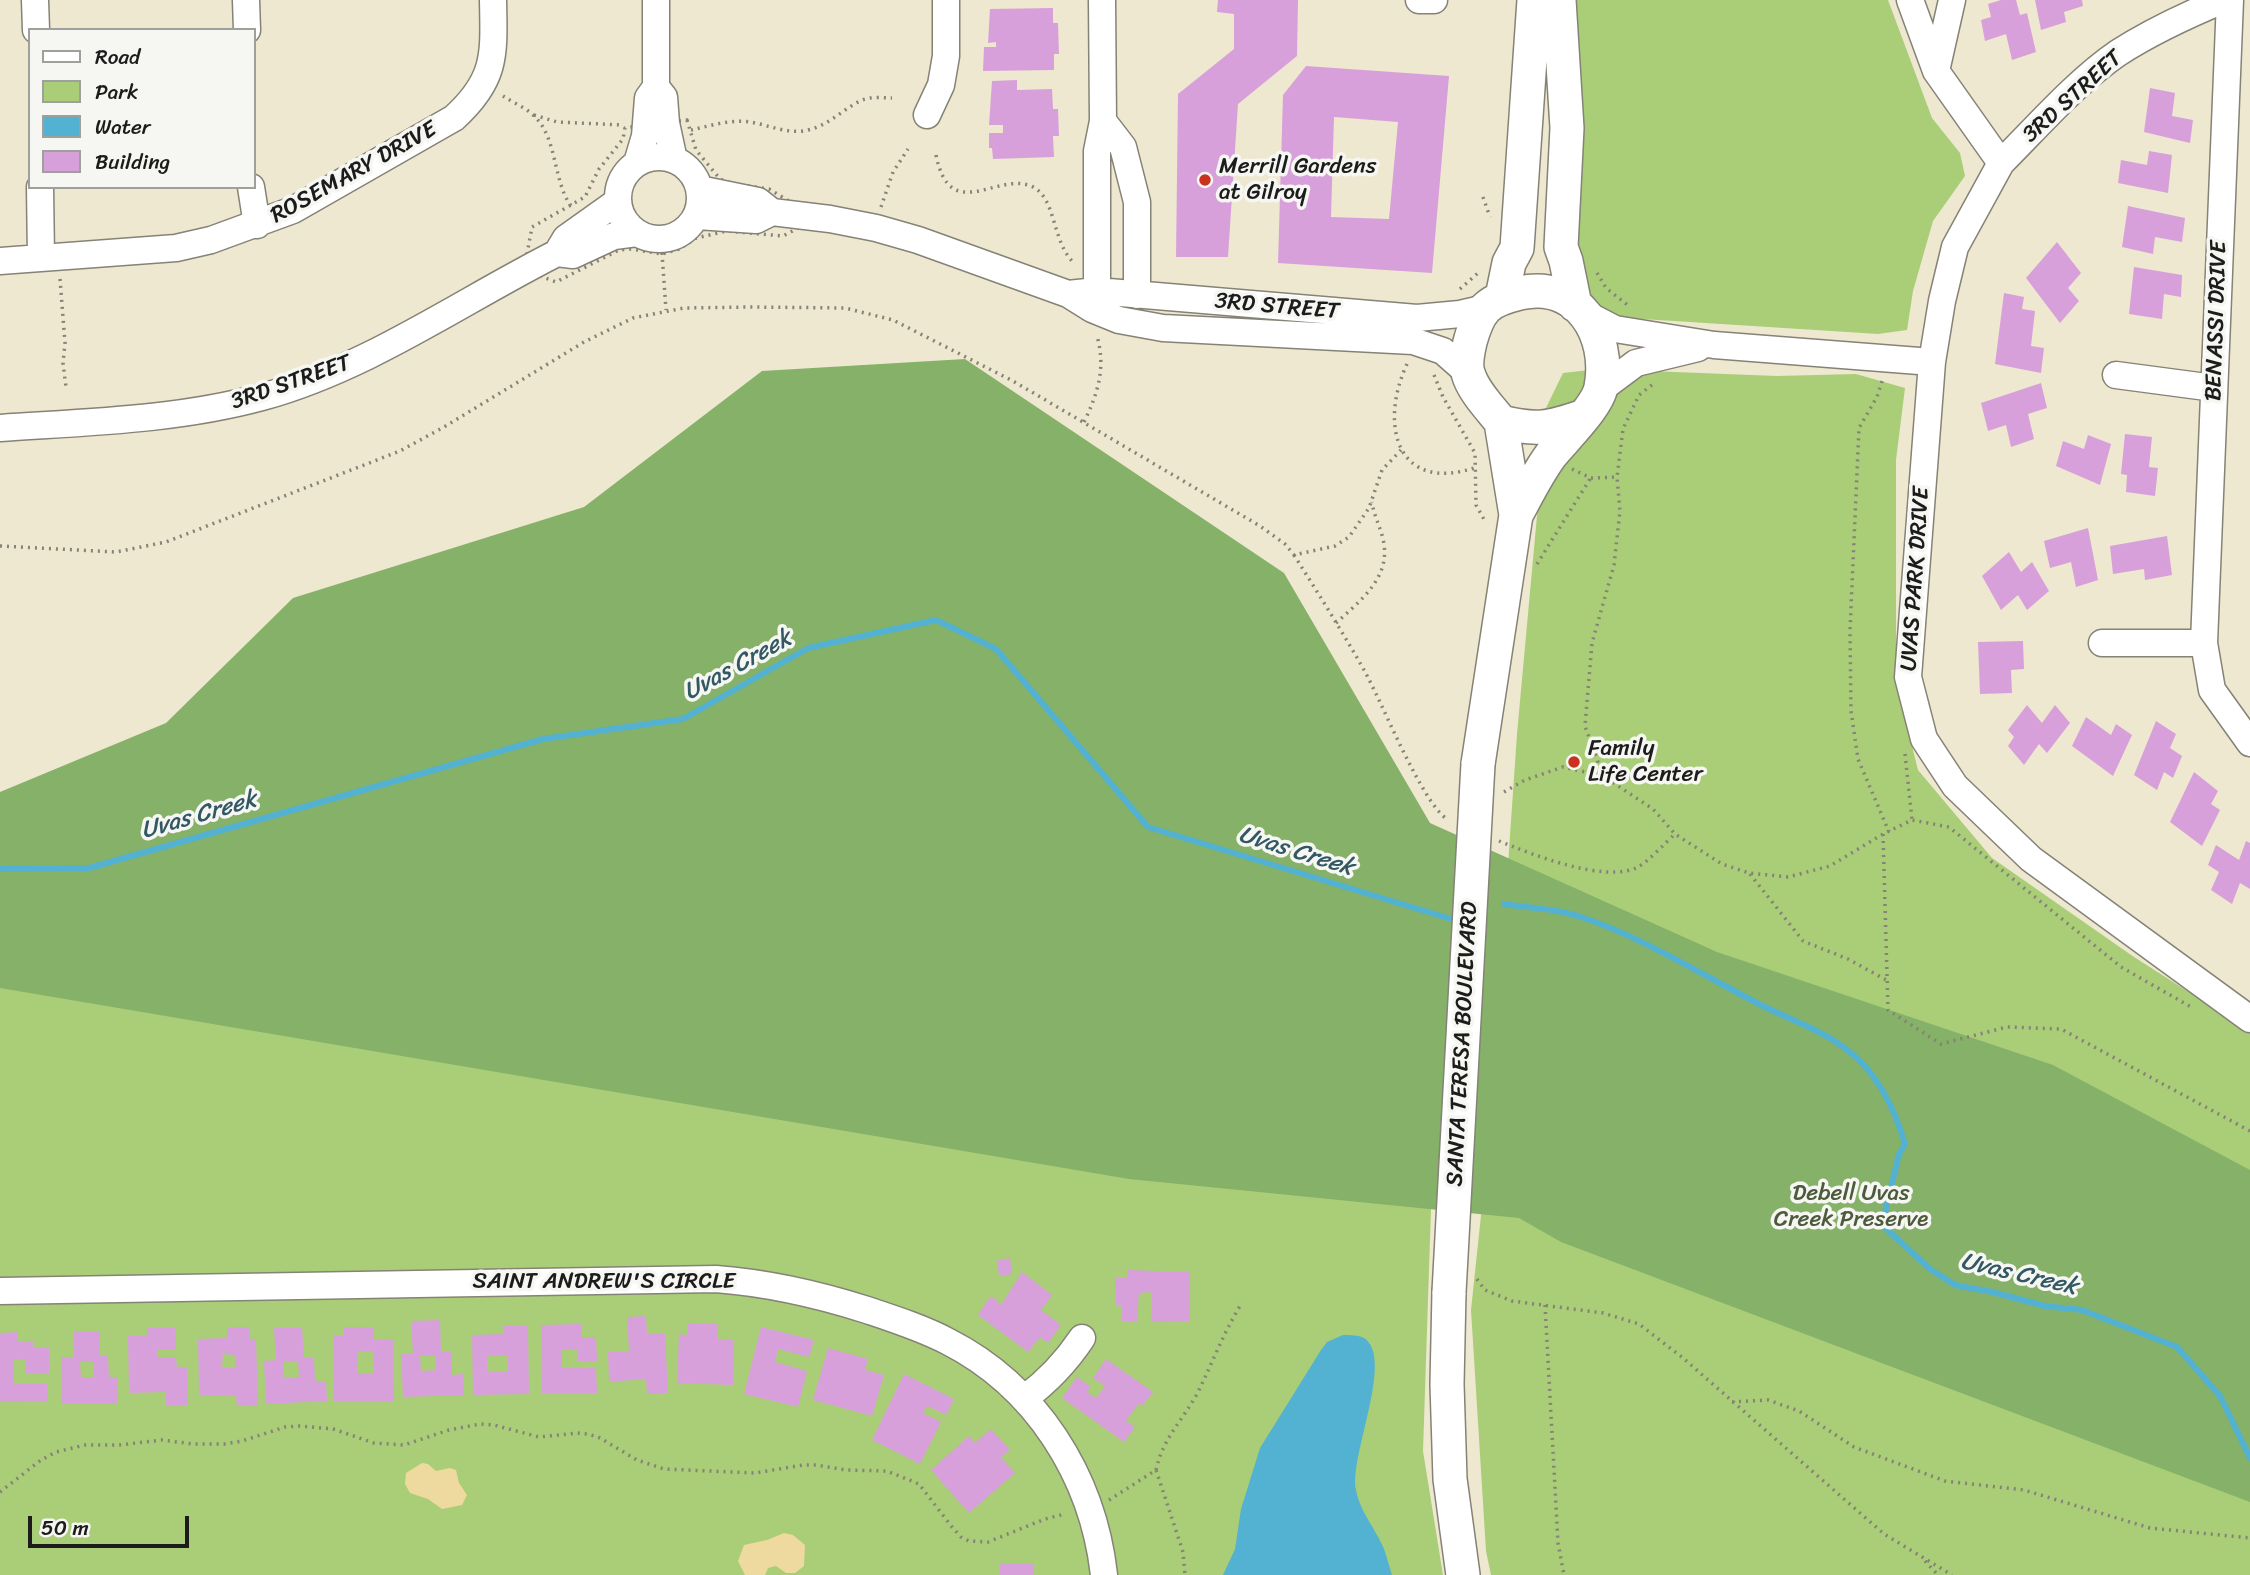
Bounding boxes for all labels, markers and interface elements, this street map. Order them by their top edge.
legend [28,28,256,189]
text: Road [95,38,140,76]
street label: 3RD STREET [2017,45,2129,149]
text: Park [95,73,138,111]
text: Water [95,108,150,146]
street label: ROSEMARY DRIVE [266,116,442,230]
text: Building [95,143,170,181]
place label: Merrill Gardens at Gilroy [1219,153,1376,207]
marker: Merrill Gardens at Gilroy [1197,172,1213,188]
street label: BENASSI DRIVE [2200,240,2234,402]
street label: 3RD STREET [1214,288,1340,326]
street label: 3RD STREET [227,350,355,416]
street label: UVAS PARK DRIVE [1896,486,1936,672]
water label: Uvas Creek [679,625,797,707]
place label: Family Life Center [1588,735,1703,789]
marker: Family Life Center [1566,754,1582,770]
water label: Uvas Creek [138,786,260,846]
water label: Uvas Creek [1235,821,1357,883]
street label: SANTA TERESA BOULEVARD [1442,901,1484,1187]
park label: Debell Uvas Creek Preserve [1774,1180,1928,1234]
water label: Uvas Creek [1958,1248,2080,1302]
street label: SAINT ANDREW'S CIRCLE [473,1268,735,1296]
scale bar [32,1502,192,1546]
text: 50 m [41,1509,89,1547]

